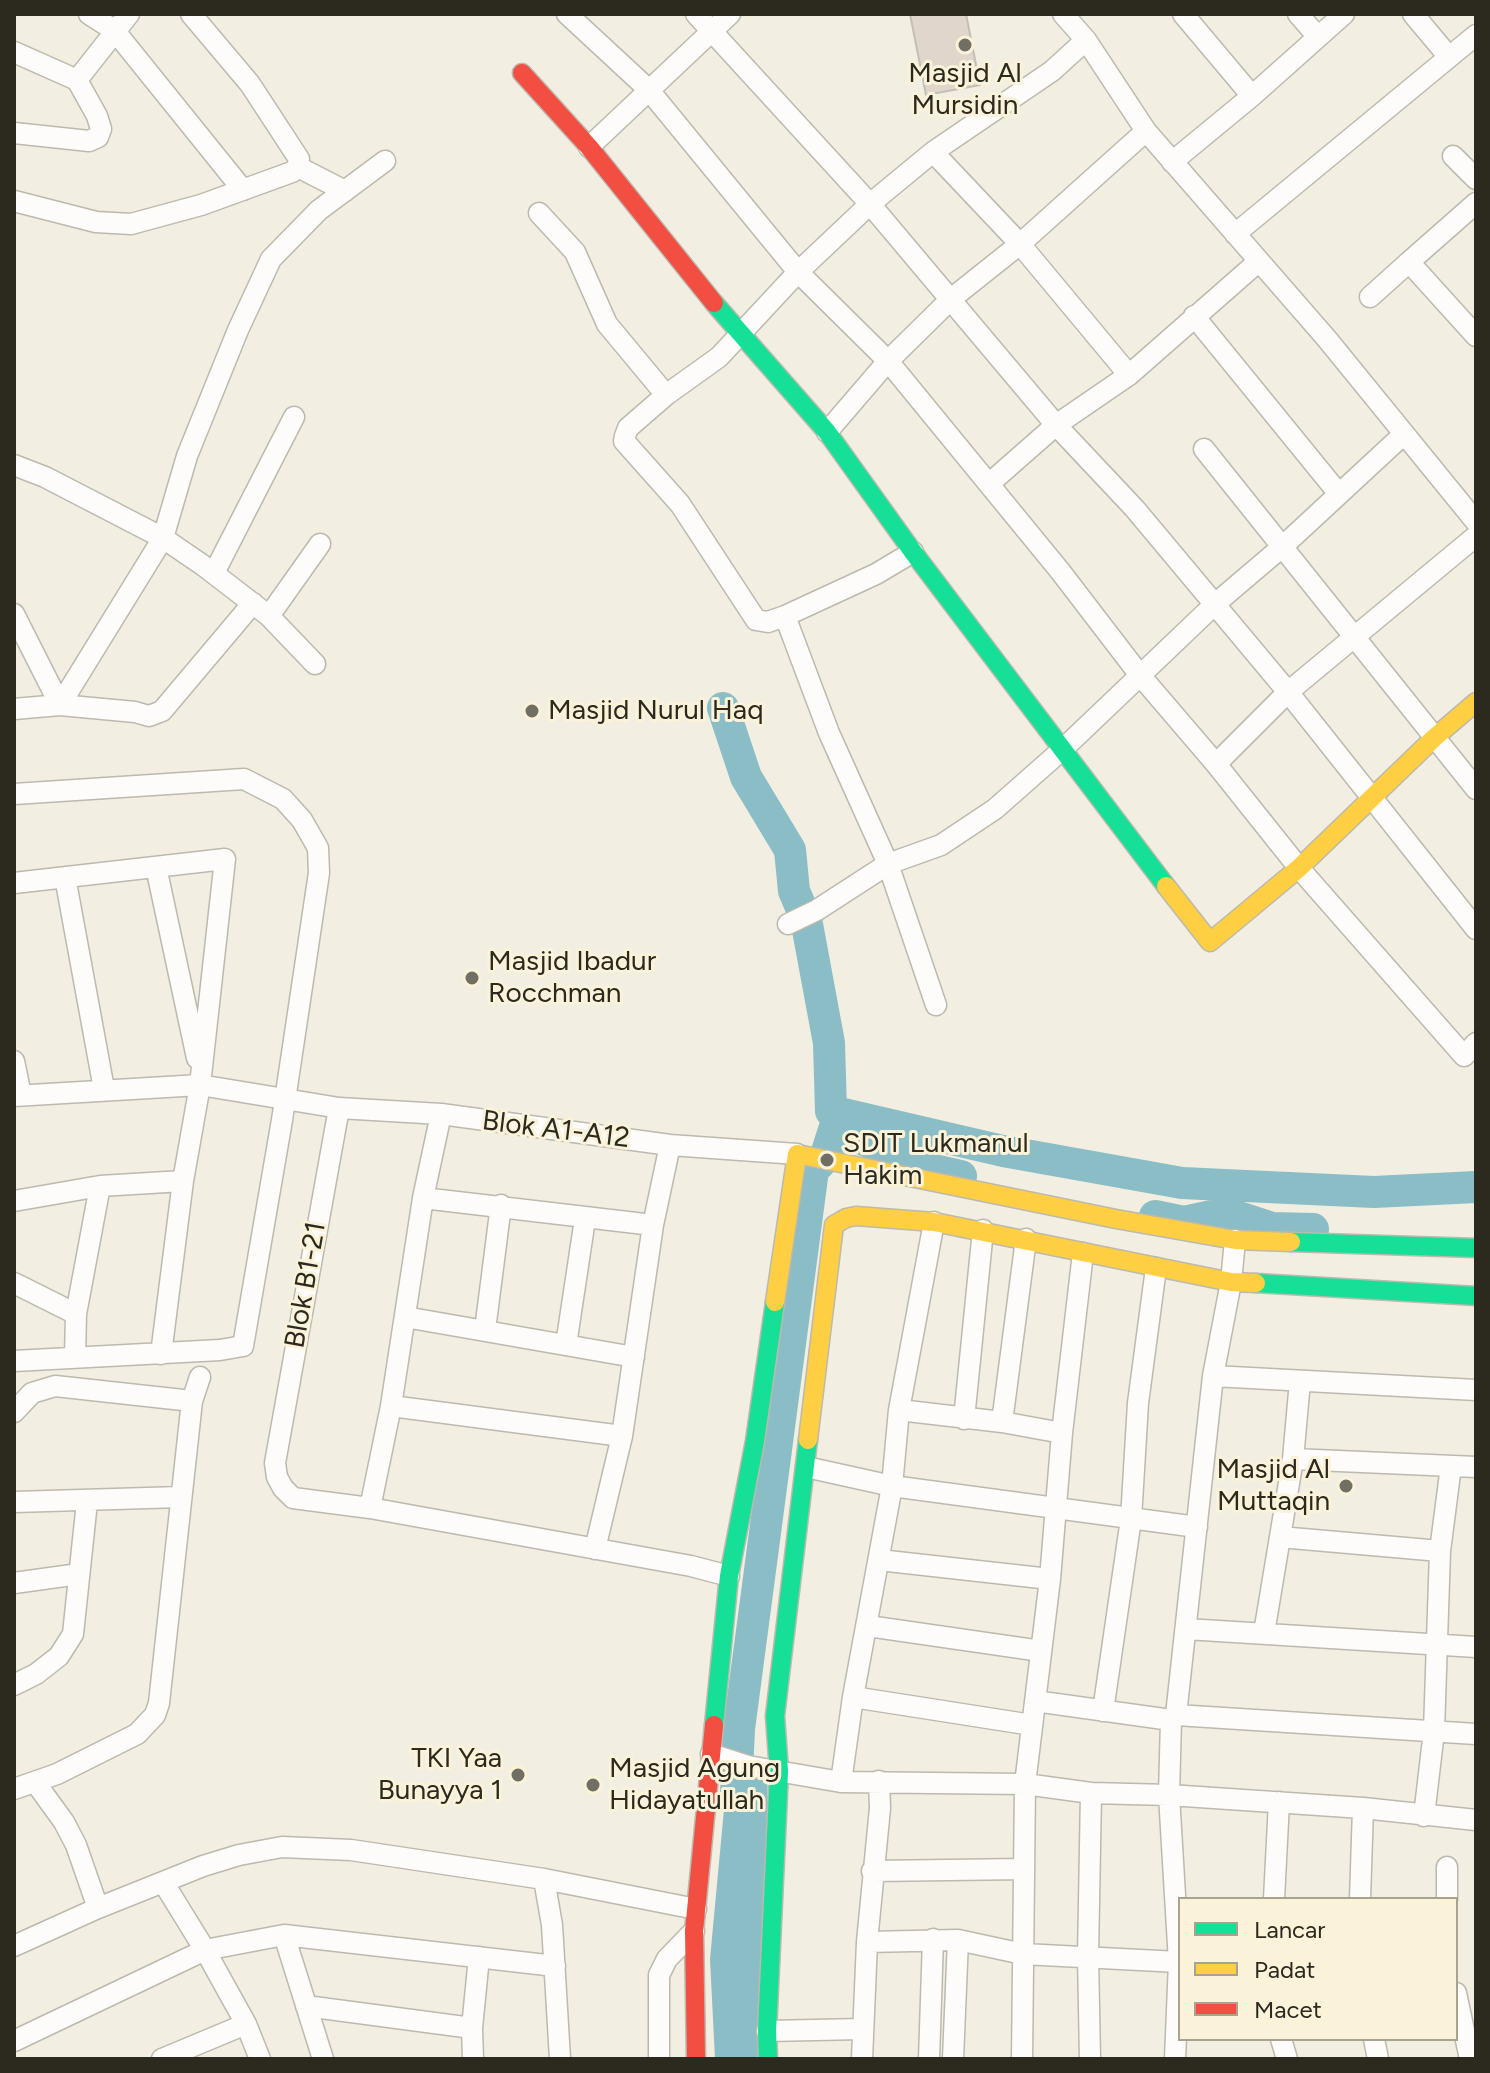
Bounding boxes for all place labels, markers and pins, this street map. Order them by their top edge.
marker: Masjid Al Mursidin [956,36,974,54]
place label: Masjid Al Mursidin [908,57,1022,123]
place label: Masjid Nurul Haq [548,694,763,728]
marker: Masjid Nurul Haq [523,702,541,720]
place label: Masjid Ibadur Rocchman [488,945,656,1011]
marker: Masjid Ibadur Rocchman [463,969,481,987]
place label: SDIT Lukmanul Hakim [843,1127,1029,1193]
marker: SDIT Lukmanul Hakim [818,1151,836,1169]
place label: Masjid Al Muttaqin [1217,1453,1330,1519]
marker: Masjid Al Muttaqin [1337,1477,1355,1495]
place label: TKI Yaa Bunayya 1 [378,1742,502,1808]
place label: Masjid Agung Hidayatullah [609,1752,780,1818]
marker: TKI Yaa Bunayya 1 [509,1766,527,1784]
marker: Masjid Agung Hidayatullah [584,1776,602,1794]

